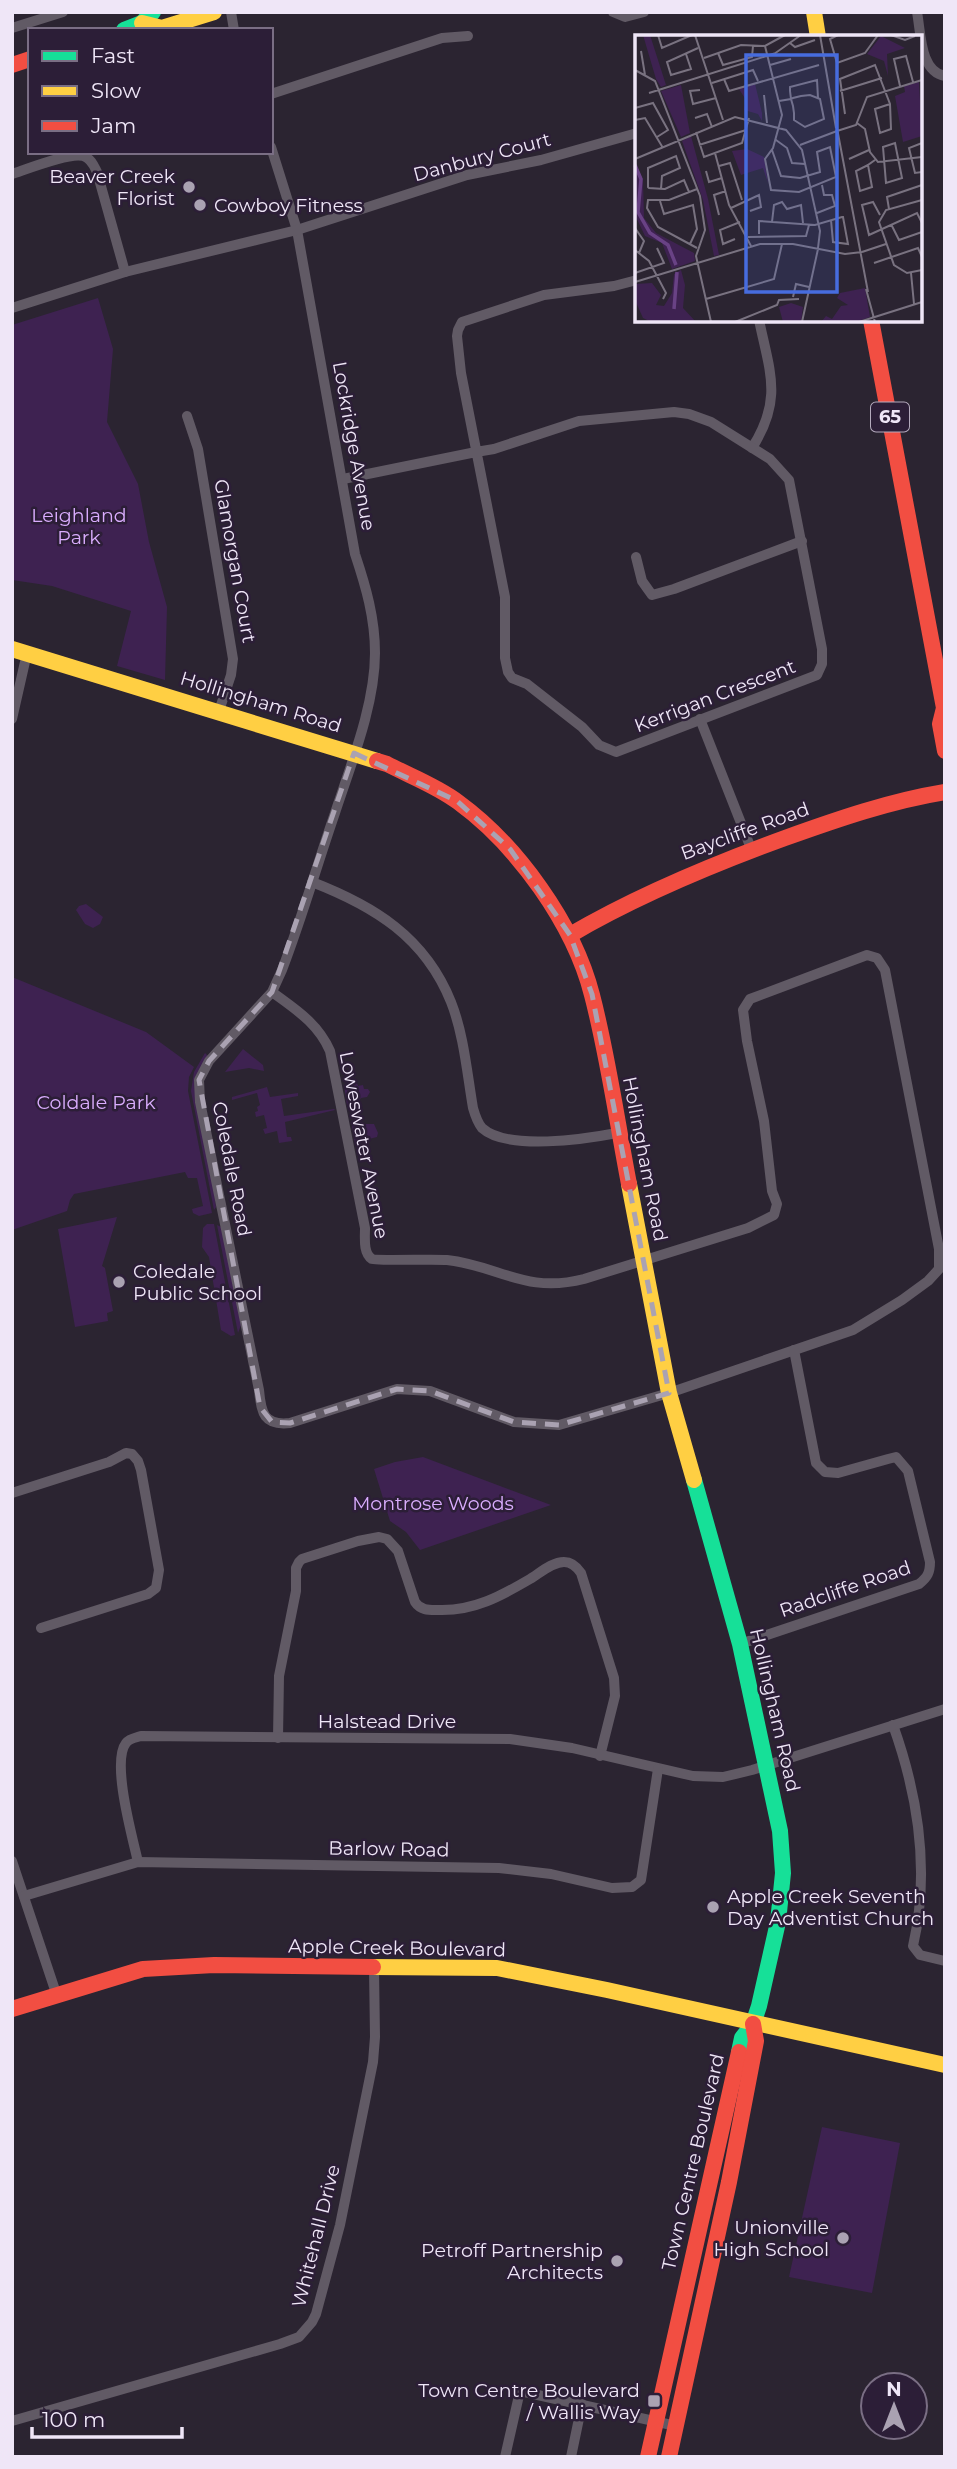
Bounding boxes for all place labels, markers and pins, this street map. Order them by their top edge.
place label: Beaver Creek Florist [49,165,176,210]
marker: Beaver Creek Florist [181,179,197,195]
place label: Cowboy Fitness [214,194,363,217]
marker: Cowboy Fitness [192,197,208,213]
place label: Coledale Public School [133,1260,262,1305]
marker: Coledale Public School [111,1274,127,1290]
place label: Apple Creek Seventh Day Adventist Church [727,1885,934,1930]
marker: Apple Creek Seventh Day Adventist Church [705,1899,721,1915]
place label: Unionville High School [714,2216,829,2261]
marker: Unionville High School [835,2230,851,2246]
place label: Petroff Partnership Architects [421,2239,603,2284]
marker: Petroff Partnership Architects [609,2253,625,2269]
place label: Town Centre Boulevard / Wallis Way [418,2379,641,2424]
marker: Town Centre Boulevard / Wallis Way [646,2393,662,2409]

